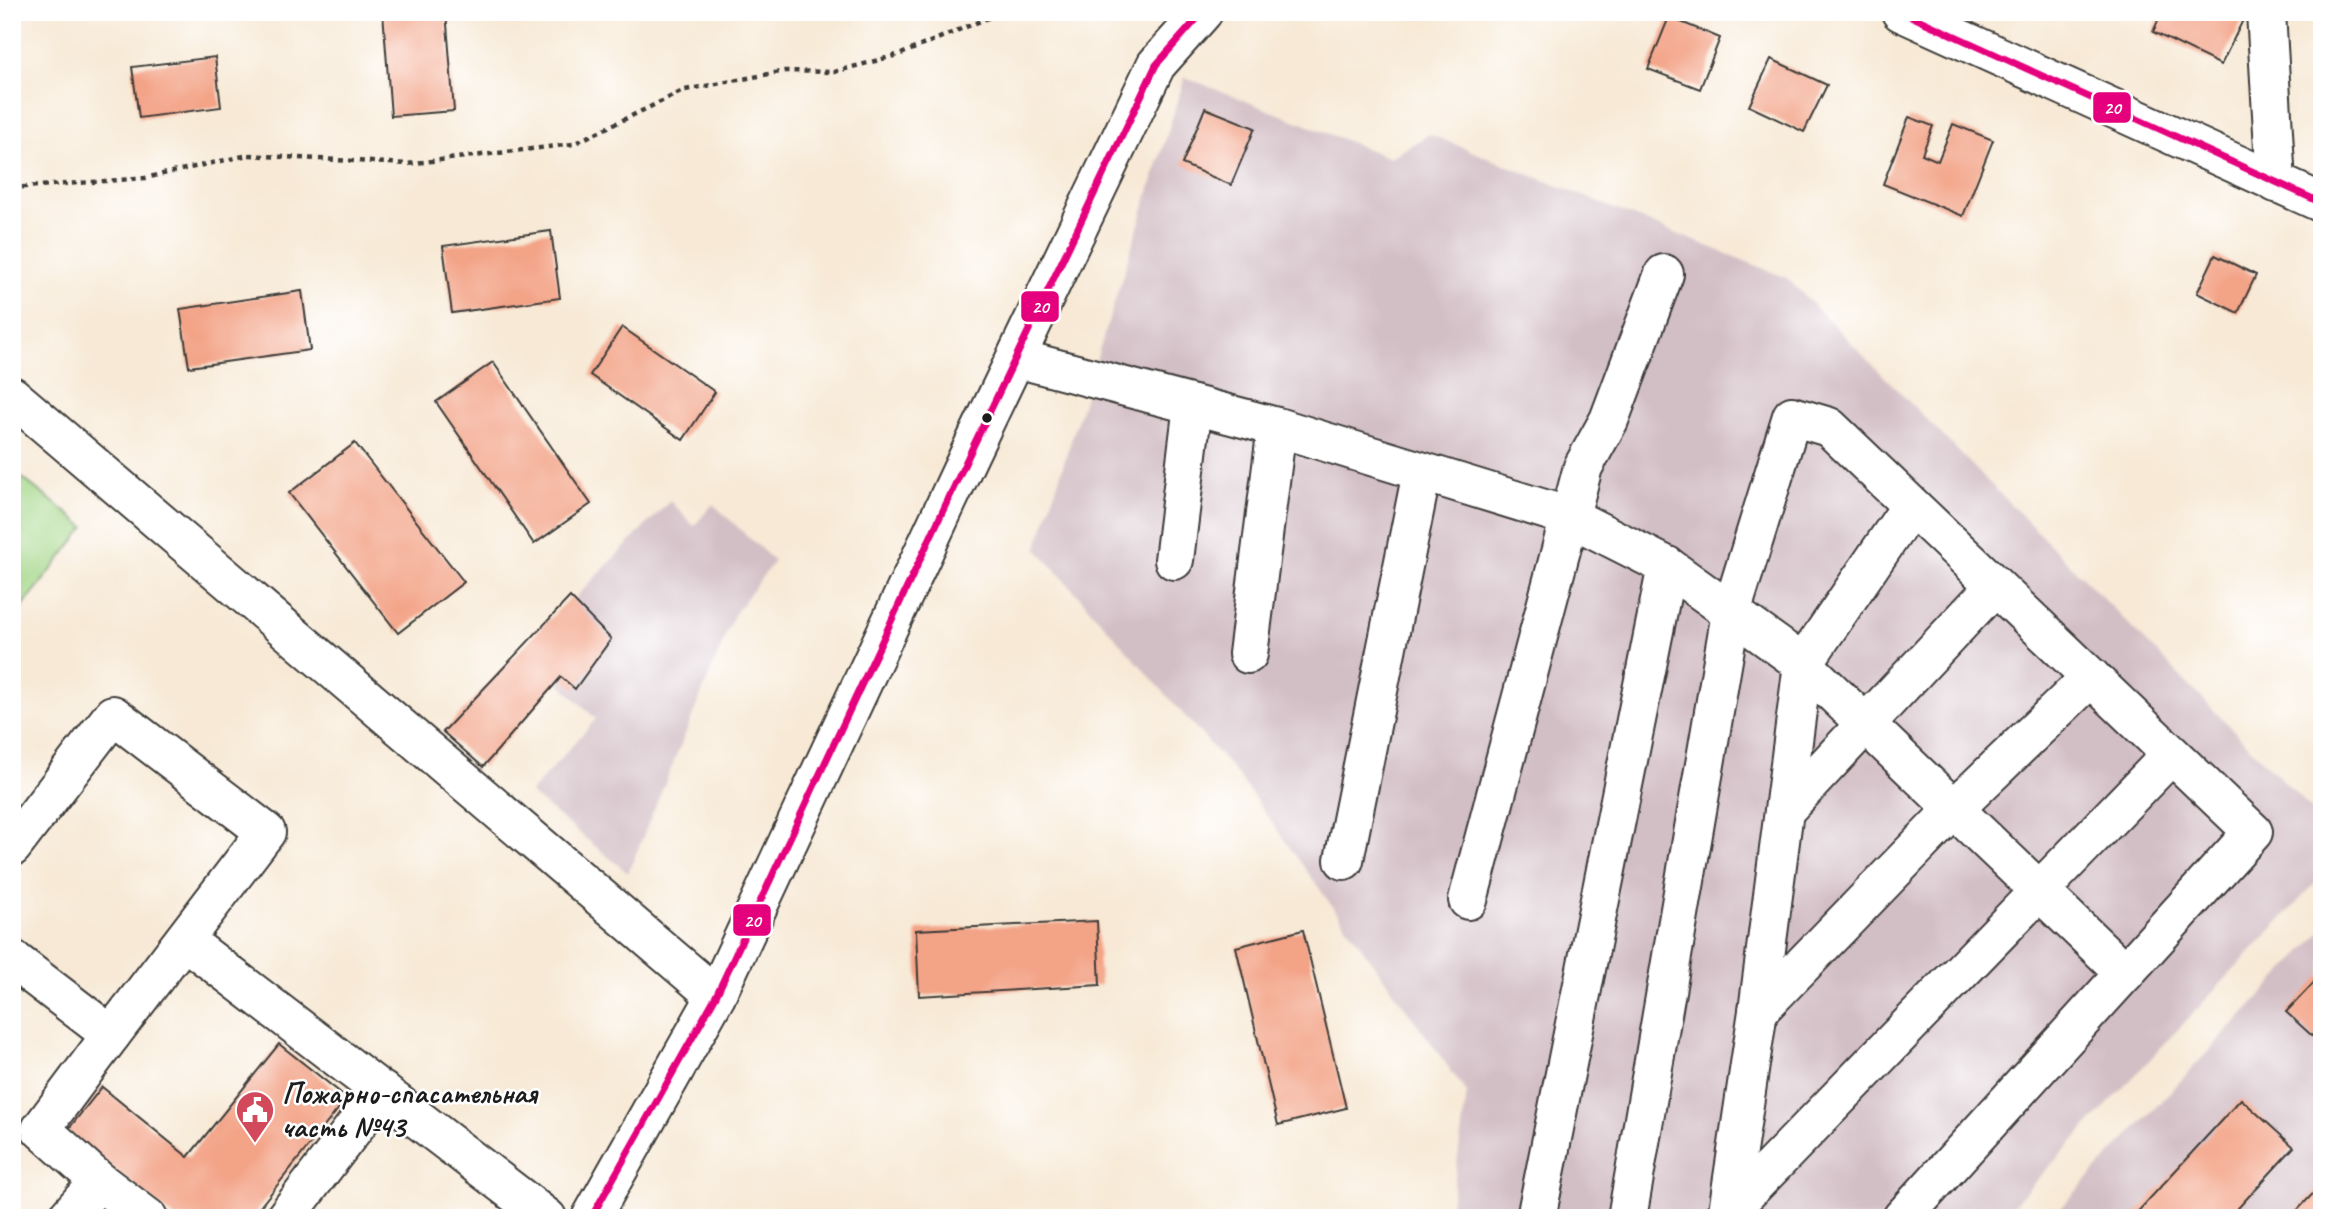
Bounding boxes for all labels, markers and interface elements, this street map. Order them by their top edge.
line badge: 20 [2092,91,2132,124]
text: 20 [2103,96,2123,120]
line badge: 20 [1020,290,1060,323]
text: 20 [1031,295,1051,319]
unlabelled marker [980,411,994,425]
line badge: 20 [732,903,772,937]
text: 20 [743,909,763,933]
place label: Пожарно-спасательная часть №43 [282,1074,539,1146]
public building icon: Пожарно-спасательная часть №43 [234,1089,276,1144]

